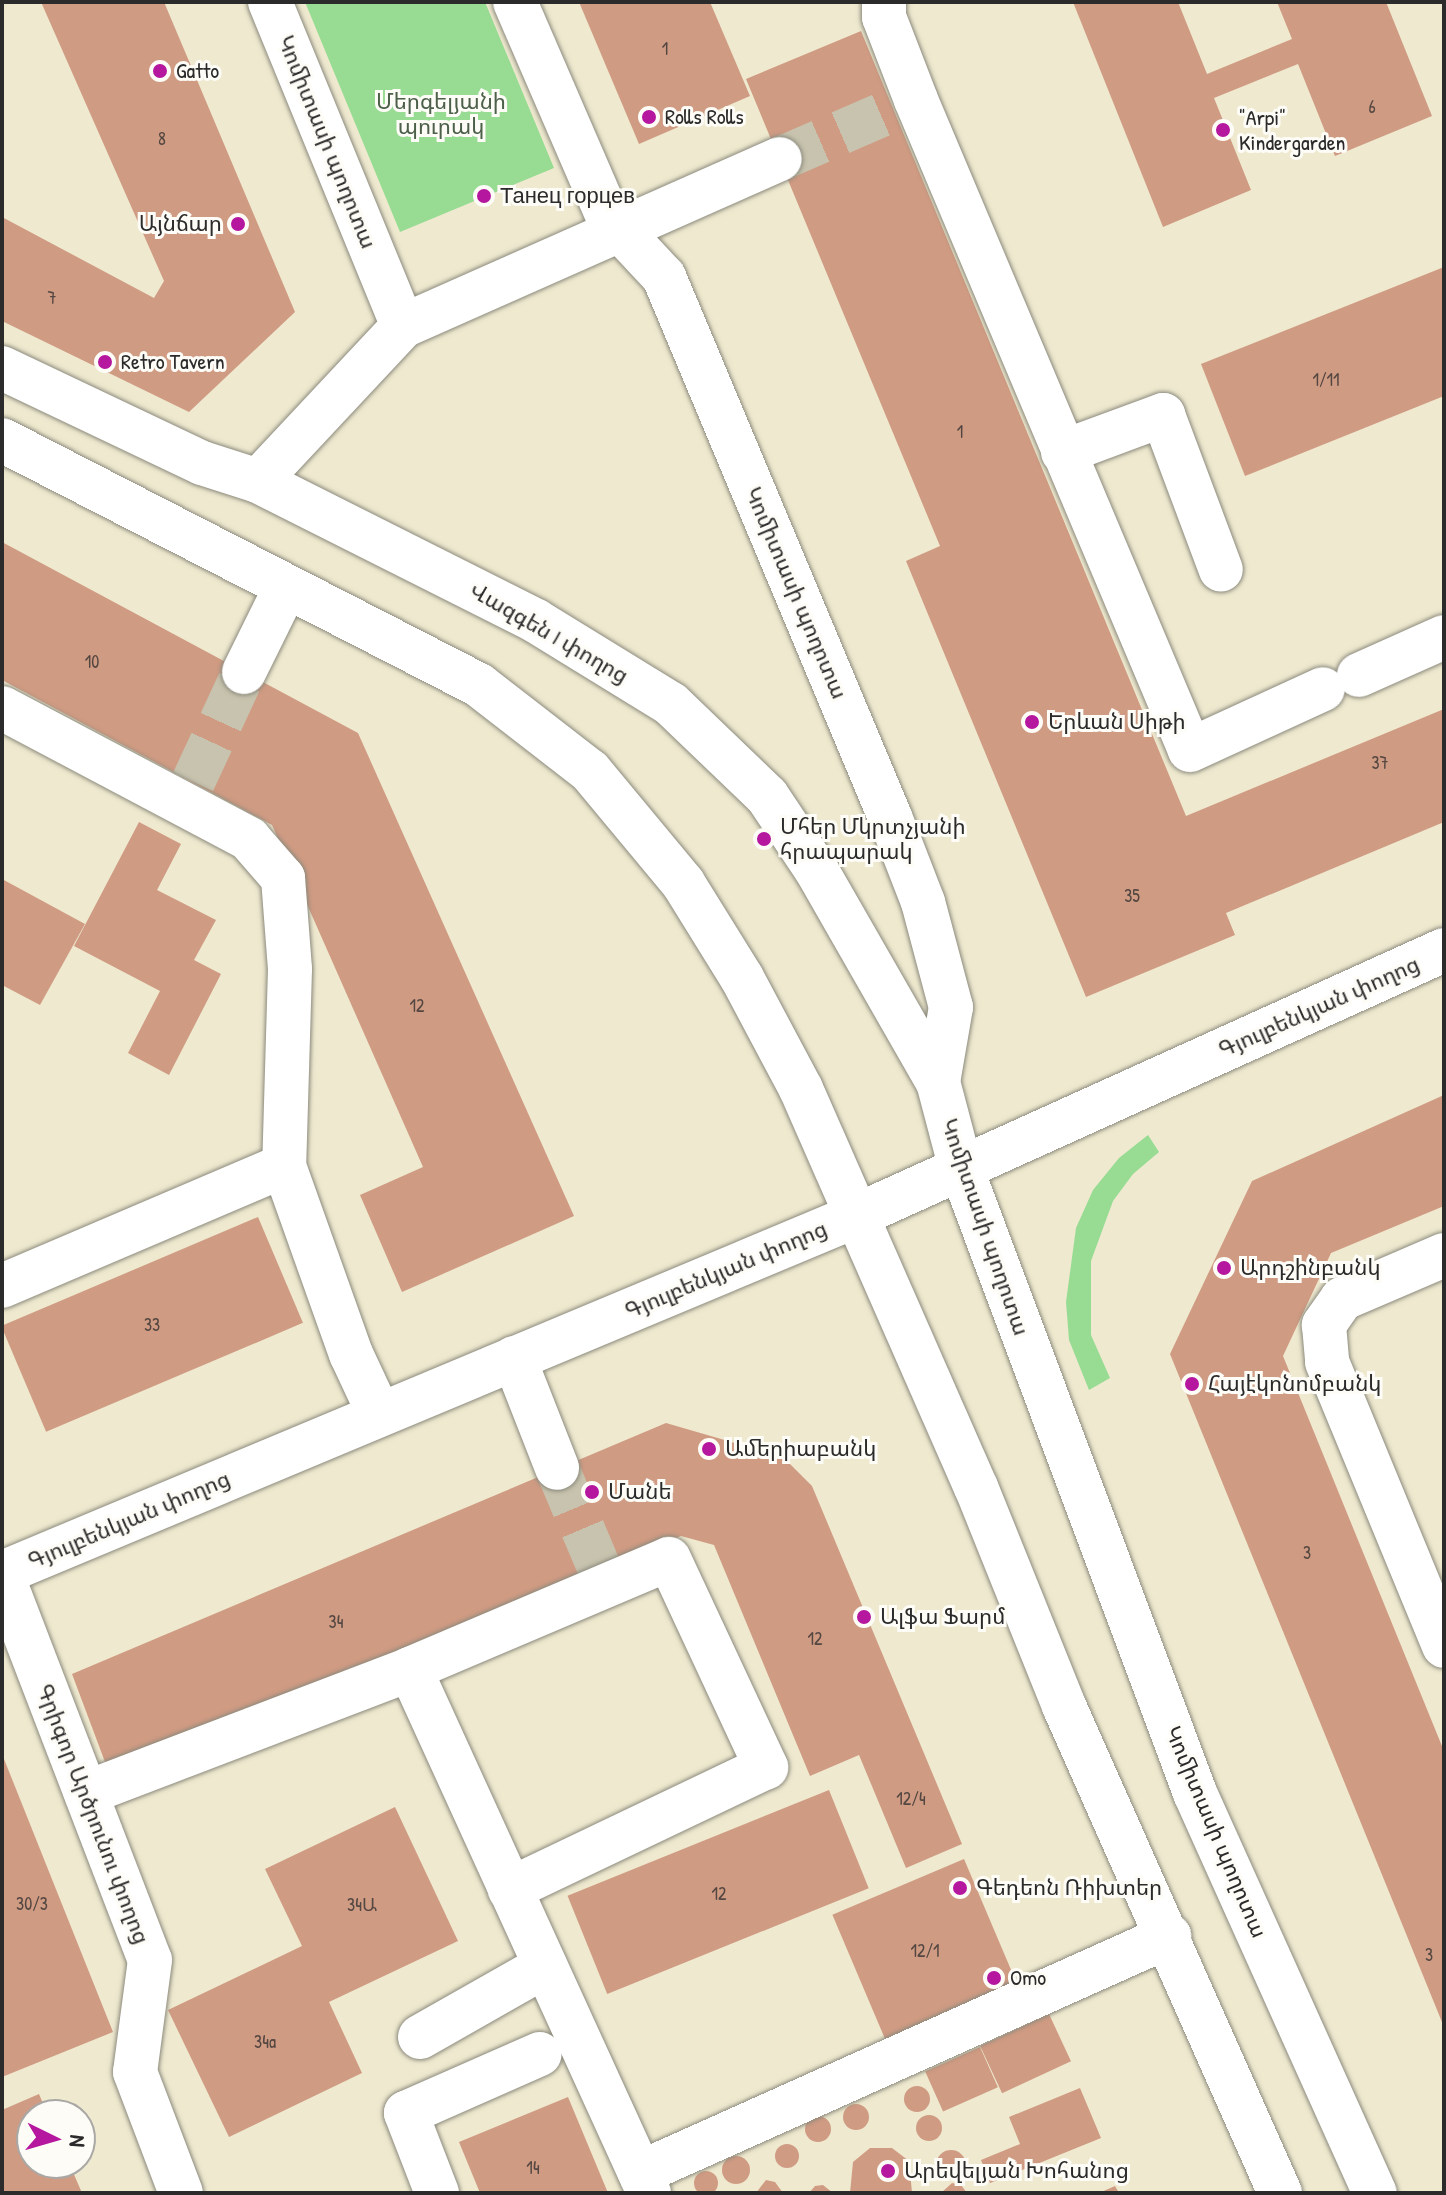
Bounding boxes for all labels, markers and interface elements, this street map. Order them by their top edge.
street label: Կոմիտասի պողոտա [272,32,382,252]
house number: 1 [662,38,668,60]
place label: Gatto [176,58,219,84]
marker: Gatto [151,62,169,80]
park label: Մերգելյանի պուրակ [376,88,506,140]
house number: 6 [1368,96,1376,118]
place label: Rolls Rolls [665,104,744,130]
place label: "Arpi" Kindergarden [1239,104,1345,156]
marker: Rolls Rolls [640,108,658,126]
marker: "Arpi" Kindergarden [1214,121,1232,139]
house number: 8 [158,128,166,150]
place label: Танец горцев [500,183,635,209]
marker: Танец горцев [475,187,493,205]
place label: Այնճար [139,211,222,237]
marker: Այնճար [229,215,247,233]
house number: 7 [48,287,56,309]
place label: Retro Tavern [121,349,225,375]
marker: Retro Tavern [96,353,114,371]
house number: 1/11 [1312,369,1340,391]
house number: 1 [957,421,963,443]
street label: Կոմիտասի պողոտա [739,483,853,703]
street label: Վազգեն I փողոց [465,577,633,689]
house number: 10 [85,651,99,673]
place label: Երևան Սիթի [1048,709,1186,735]
marker: Երևան Սիթի [1023,713,1041,731]
house number: 37 [1372,752,1388,774]
place label: Մհեր Մկրտչյանի հրապարակ [780,813,966,864]
marker: Մհեր Մկրտչյանի հրապարակ [755,830,773,848]
house number: 35 [1124,885,1140,907]
street label: Գյուլբենկյան փողոց [1214,951,1424,1063]
house number: 12 [410,995,424,1017]
street label: Կոմիտասի պողոտա [936,1115,1034,1339]
street label: Գյուլբենկյան փողոց [621,1215,831,1325]
place label: Արդշինբանկ [1240,1255,1381,1281]
marker: Արդշինբանկ [1215,1259,1233,1277]
house number: 33 [144,1314,160,1336]
place label: Հայէկոնոմբանկ [1208,1371,1381,1397]
marker: Հայէկոնոմբանկ [1183,1375,1201,1393]
place label: Ամերիաբանկ [725,1436,876,1462]
marker: Ամերիաբանկ [700,1440,718,1458]
street label: Գյուլբենկյան փողոց [24,1465,234,1575]
place label: Մանե [608,1479,672,1505]
marker: Մանե [583,1483,601,1501]
house number: 3 [1303,1542,1311,1564]
place label: Ալֆա Ֆարմ [880,1604,1005,1630]
marker: Ալֆա Ֆարմ [855,1608,873,1626]
house number: 34 [329,1611,343,1633]
house number: 12 [808,1628,822,1650]
street label: Գրիգոր Արծրունու փողոց [31,1680,155,1948]
street label: Կոմիտասի պողոտա [1159,1722,1273,1942]
house number: 12/4 [896,1788,926,1810]
place label: Գեդեոն Ռիխտեր [976,1875,1162,1901]
marker: Գեդեոն Ռիխտեր [951,1879,969,1897]
house number: 12 [712,1883,726,1905]
house number: 30/3 [16,1893,48,1915]
house number: 34Ա [347,1894,377,1916]
house number: 12/1 [910,1940,940,1962]
house number: 3 [1425,1944,1433,1966]
place label: Omo [1010,1965,1046,1991]
marker: Omo [985,1969,1003,1987]
house number: 34a [254,2031,276,2053]
north arrow [16,2099,96,2179]
text: N [62,2134,93,2148]
house number: 14 [526,2157,540,2179]
place label: Արեվելյան Խոհանոց [904,2158,1129,2184]
marker: Արեվելյան Խոհանոց [879,2162,897,2180]

